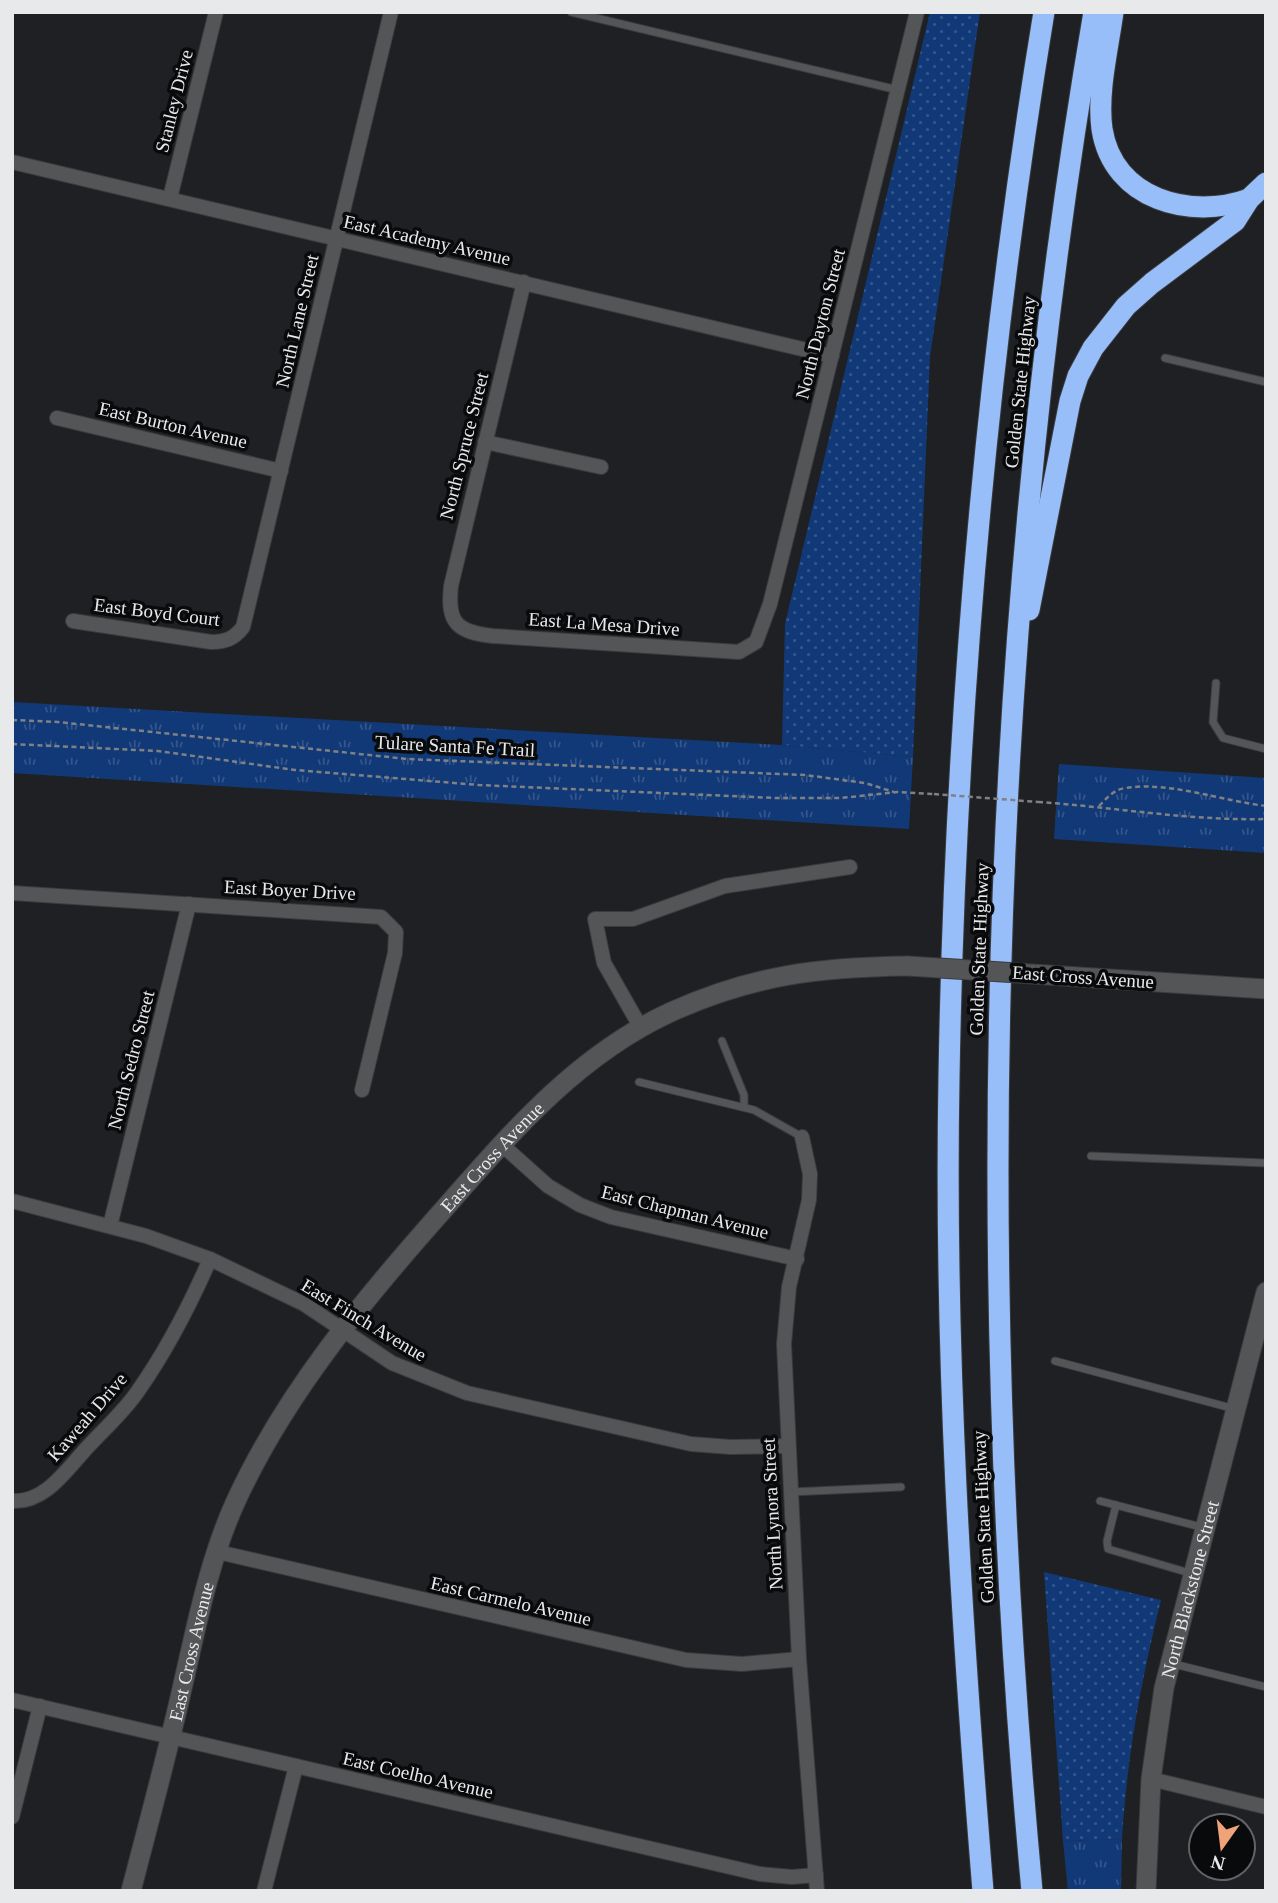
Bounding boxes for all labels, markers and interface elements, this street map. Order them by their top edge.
street label: Stanley Drive [151,48,197,154]
street label: East Academy Avenue [342,211,512,269]
street label: North Dayton Street [791,246,849,401]
street label: North Lane Street [271,252,323,390]
street label: Golden State Highway [1001,294,1040,469]
street label: North Spruce Street [436,370,493,522]
street label: East Burton Avenue [97,398,249,452]
street label: East Boyd Court [93,594,222,630]
street label: East La Mesa Drive [528,608,680,640]
street label: Tulare Santa Fe Trail [374,731,536,761]
street label: Golden State Highway [965,862,993,1036]
street label: East Boyer Drive [224,876,356,904]
street label: East Cross Avenue [1011,962,1155,992]
street label: North Sedro Street [104,988,159,1132]
street label: East Cross Avenue [436,1097,548,1216]
street label: East Chapman Avenue [599,1181,771,1243]
street label: East Finch Avenue [298,1274,430,1366]
street label: Kaweah Drive [43,1369,131,1465]
street label: Golden State Highway [968,1430,998,1604]
street label: North Lynora Street [758,1437,786,1590]
street label: North Blackstone Street [1156,1498,1223,1680]
street label: East Carmelo Avenue [429,1572,593,1630]
street label: East Cross Avenue [164,1579,217,1723]
street label: East Coelho Avenue [341,1747,495,1803]
north arrow [1187,1812,1257,1882]
text: N [1209,1851,1227,1875]

